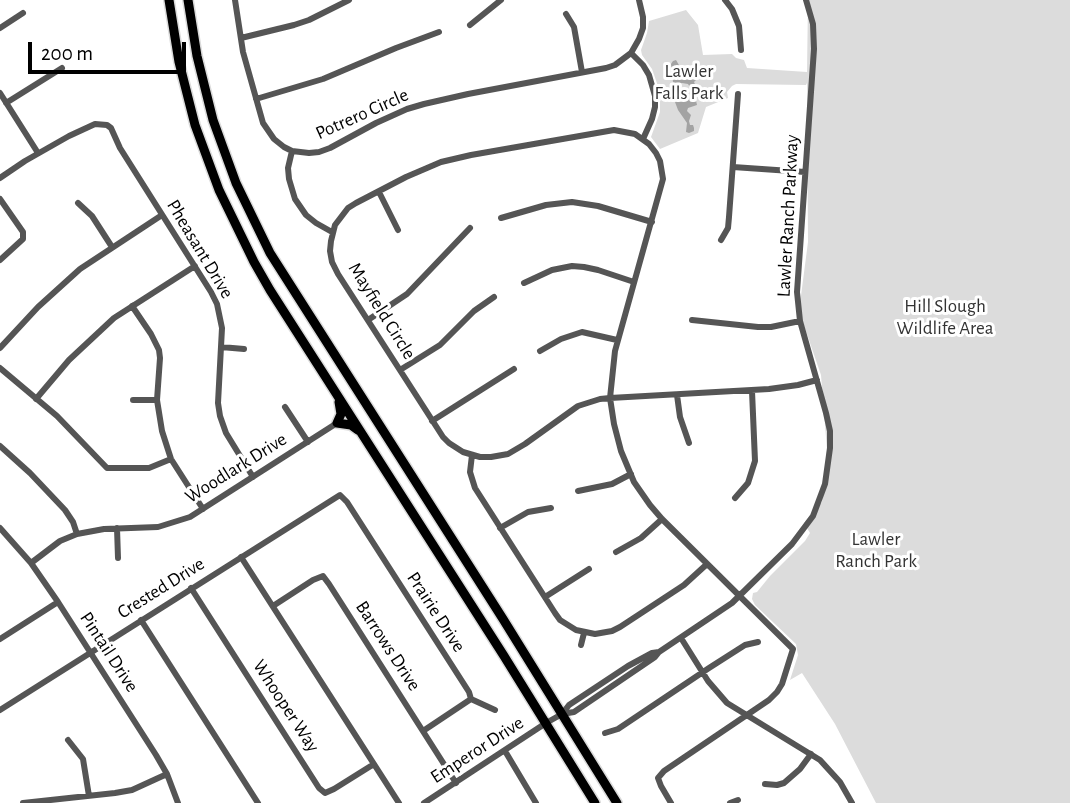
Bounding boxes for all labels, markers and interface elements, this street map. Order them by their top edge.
scale bar [32,28,189,72]
text: 200 m [41,43,93,64]
park label: Lawler Falls Park [655,60,723,104]
street label: Potrero Circle [312,83,412,145]
street label: Lawler Ranch Parkway [772,134,804,298]
street label: Pheasant Drive [162,195,238,303]
street label: Mayfield Circle [343,258,421,364]
park label: Hill Slough Wildlife Area [896,295,994,339]
street label: Woodlark Drive [181,428,291,508]
park label: Lawler Ranch Park [835,528,917,572]
street label: Crested Drive [113,552,209,624]
street label: Prairie Drive [402,568,470,656]
street label: Barrows Drive [350,597,426,695]
street label: Pintail Drive [75,608,143,696]
street label: Whooper Way [248,656,324,756]
street label: Emperor Drive [426,711,528,789]

